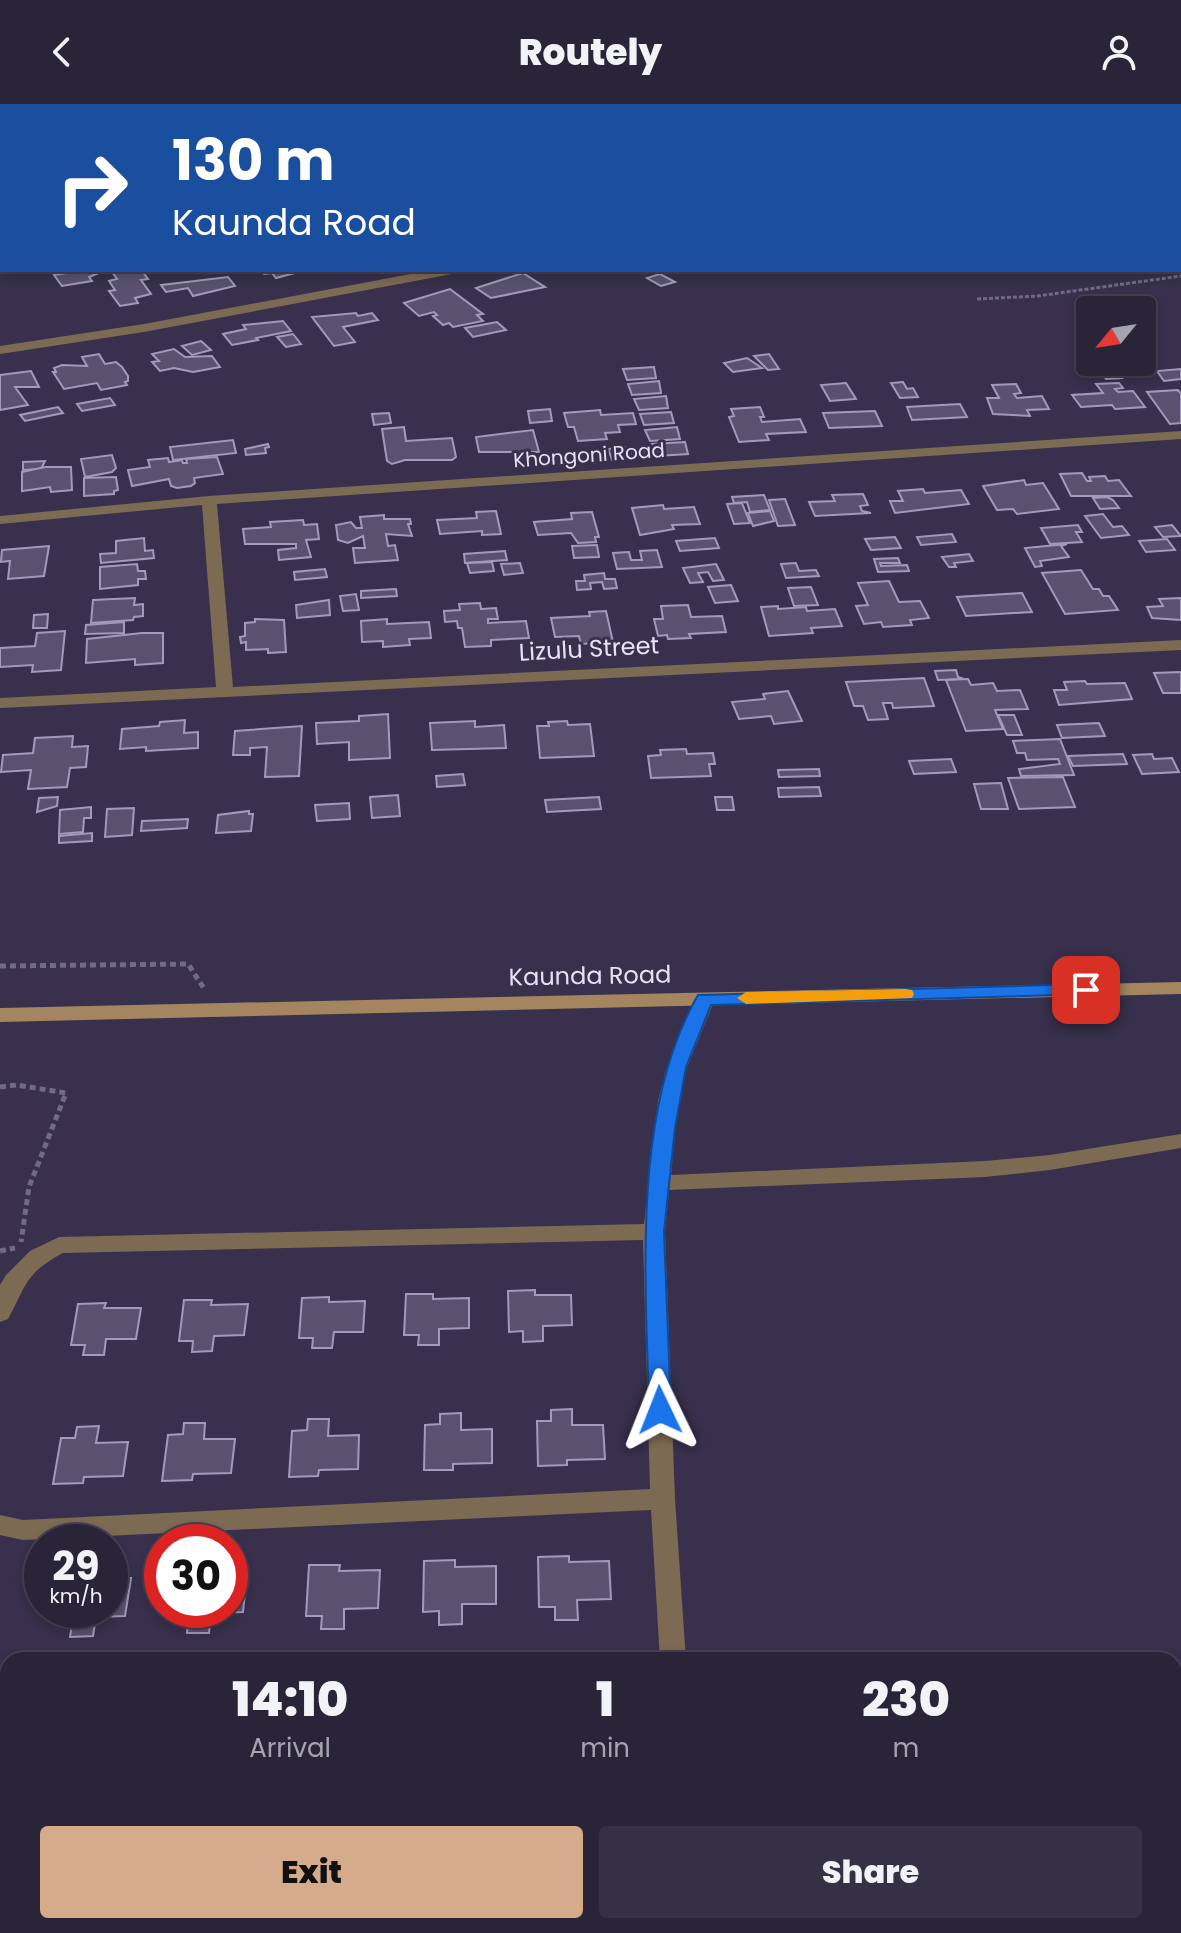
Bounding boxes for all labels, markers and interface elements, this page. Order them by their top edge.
text: Routely [519,27,662,78]
icon: back [40,30,84,74]
icon: person [1097,30,1141,74]
text: 130 m [172,121,335,200]
icon: right [40,136,144,240]
text: Kaunda Road [172,197,416,248]
north arrow [1076,296,1156,376]
map controls [1076,296,1156,376]
street label: Khongoni Road [512,436,666,474]
street label: Lizulu Street [518,628,660,669]
pin [1052,956,1120,1024]
street label: Kaunda Road [508,958,672,993]
icon: arrive [1064,968,1108,1012]
position arrow [618,1368,702,1452]
speed limit sign: 30 [144,1524,248,1628]
text: 29 [52,1538,100,1594]
text: km/h [49,1582,103,1610]
text: 14:10 [232,1666,348,1733]
text: 1 [596,1666,614,1733]
text: 230 [862,1666,950,1733]
text: Arrival [249,1730,331,1766]
text: min [580,1730,630,1766]
text: m [893,1730,919,1766]
button: Exit [40,1826,583,1918]
button: Share [599,1826,1142,1918]

